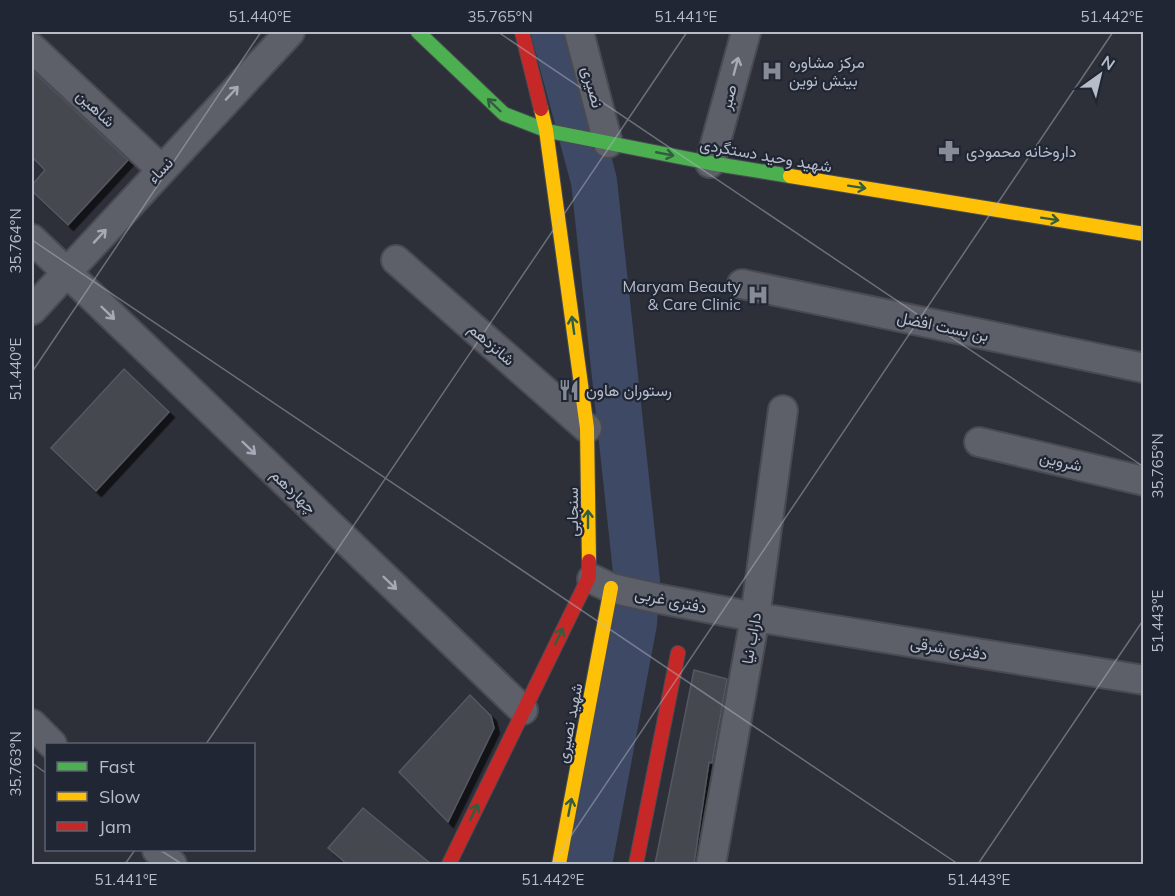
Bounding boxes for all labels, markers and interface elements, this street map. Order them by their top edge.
text: 51.440°E [229,7,292,26]
text: 35.765°N [467,7,533,26]
text: 51.441°E [655,7,718,26]
text: 51.442°E [1081,7,1144,26]
north arrow [1070,45,1130,105]
text: N [1098,51,1119,74]
place label: مرکز مشاوره بینش نوین [789,52,865,91]
one-way arrow [731,57,743,76]
hospital icon: مرکز مشاوره بینش نوین [760,59,784,83]
street label: نصیری [577,64,608,110]
street label: صبر [715,82,742,113]
street label: شاهین [72,85,120,132]
one-way arrow [225,86,239,101]
one-way arrow [487,98,502,112]
street label: شهید وحید دستگردی [698,134,834,177]
pharmacy icon: داروخانه محمودی [937,139,961,163]
place label: داروخانه محمودی [966,141,1076,162]
one-way arrow [655,149,675,160]
street label: نساء [143,153,177,187]
one-way arrow [847,182,867,193]
text: 35.764°N [6,208,25,274]
one-way arrow [1039,214,1059,225]
one-way arrow [93,229,107,244]
place label: Maryam Beauty & Care Clinic [623,276,741,314]
hospital icon: Maryam Beauty & Care Clinic [746,283,770,307]
one-way arrow [101,306,116,320]
street label: بن بست افضل [895,307,991,346]
one-way arrow [568,316,579,335]
street label: شانزدهم [464,318,519,370]
text: 51.440°E [6,337,25,400]
restaurant icon: رستوران هاون [557,378,581,402]
place label: رستوران هاون [586,380,672,401]
text: 35.765°N [1148,433,1167,499]
one-way arrow [241,441,256,455]
street label: شروین [1038,446,1084,477]
street label: چهاردهم [266,464,321,519]
street label: سنجابی [562,487,583,537]
one-way arrow [582,509,594,529]
one-way arrow [382,576,397,590]
street label: دفتری غربی [633,583,709,618]
text: 51.443°E [1148,589,1167,652]
street label: داراب نیا [737,611,766,666]
one-way arrow [554,628,566,646]
street label: دفتری شرقی [909,632,989,665]
street label: شهید نصیری [551,681,588,765]
text: 35.763°N [6,731,25,797]
legend [45,743,255,851]
text: Fast [99,755,135,778]
text: Slow [99,785,141,808]
one-way arrow [565,798,576,817]
one-way arrow [468,803,480,821]
text: Jam [99,815,132,838]
text: 51.441°E [95,870,158,889]
text: 51.442°E [522,870,585,889]
text: 51.443°E [948,870,1011,889]

